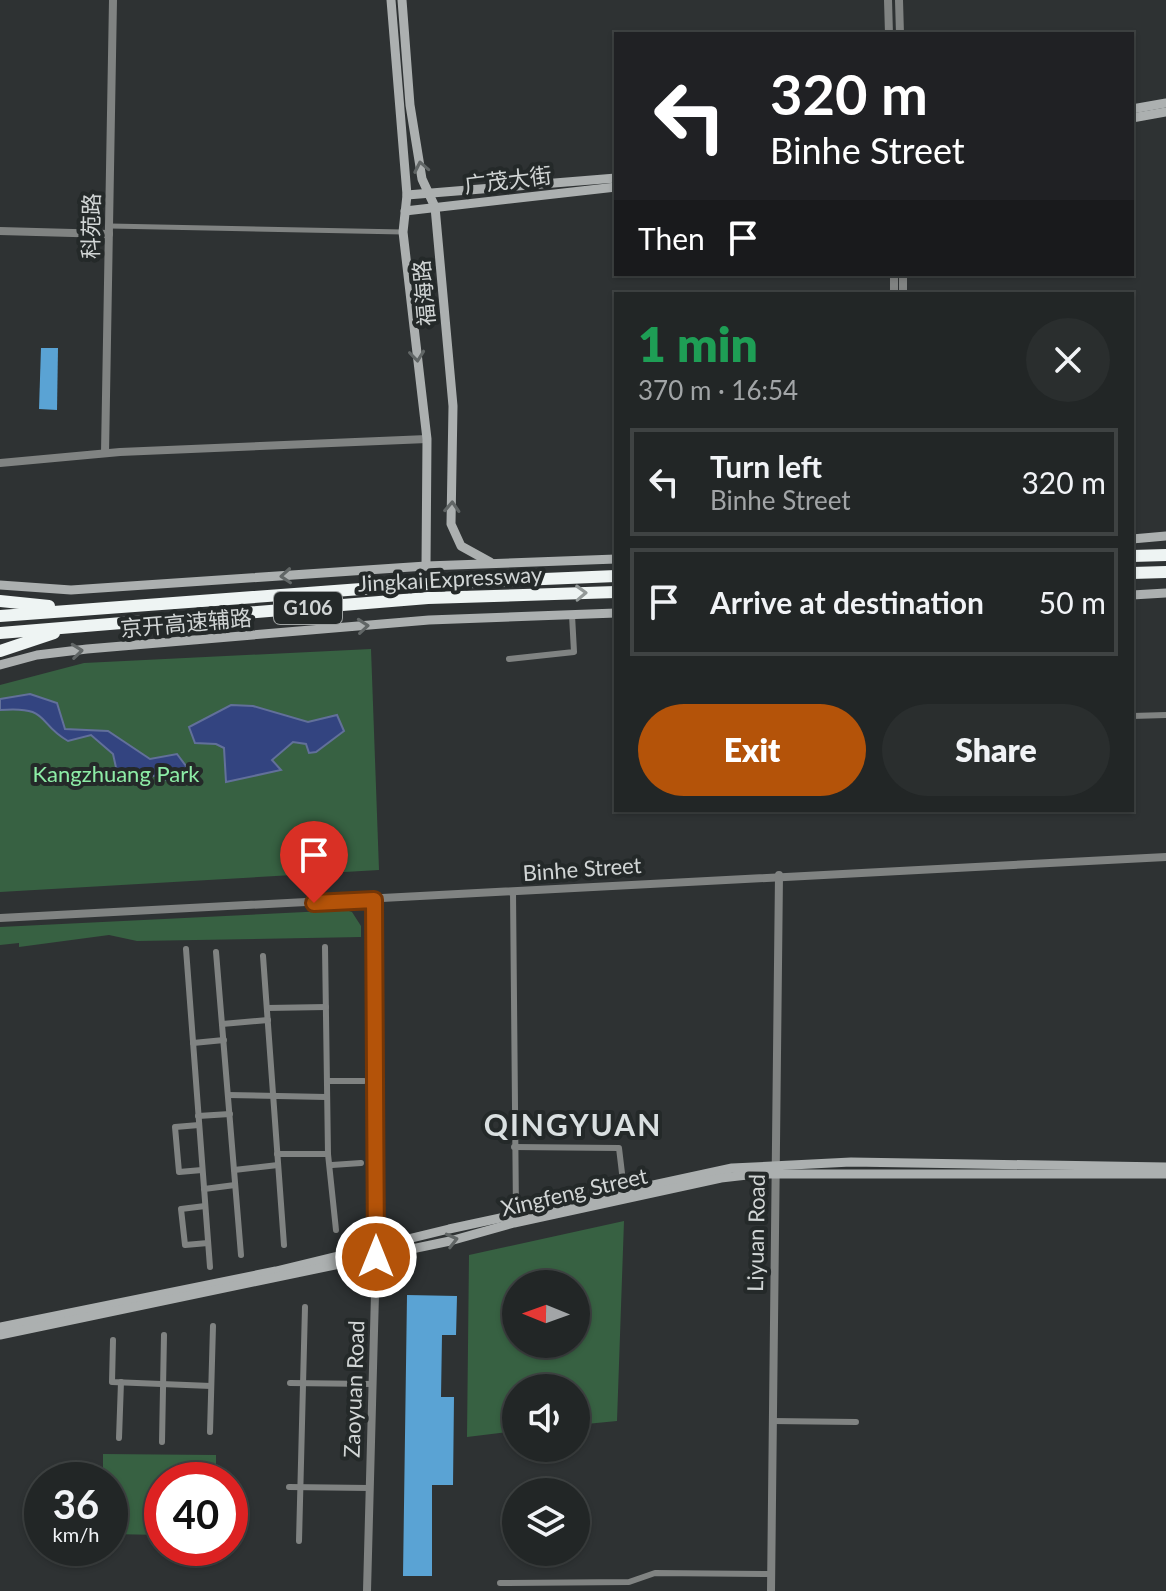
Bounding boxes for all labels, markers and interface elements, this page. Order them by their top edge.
text: 320 m [770,60,928,127]
icon: left [638,64,742,168]
text: Binhe Street [770,128,965,172]
one-way arrow [413,160,430,174]
street label: 广茂大街 [463,161,553,198]
street label: 科苑路 [76,193,105,259]
icon: arrive [721,216,765,260]
text: Then [638,220,705,256]
street label: 福海路 [407,259,440,327]
text: 1 min [638,315,758,372]
button: close [1026,318,1110,402]
one-way arrow [409,350,426,363]
text: 370 m · 16:54 [638,374,798,406]
text: Turn left [710,448,822,484]
icon: left [642,460,686,504]
text: 320 m [1021,464,1106,500]
text: Binhe Street [710,484,851,516]
one-way arrow [443,501,460,514]
street label: Jingkai Expressway [357,560,543,597]
one-way arrow [279,567,292,584]
icon: arrive [642,580,686,624]
one-way arrow [575,584,587,601]
text: Arrive at destination [710,584,984,620]
text: 50 m [1039,584,1106,620]
road number: G106 [274,592,342,624]
street label: 京开高速辅路 [119,603,253,642]
one-way arrow [357,617,370,634]
one-way arrow [70,642,83,659]
button: Exit [638,704,866,796]
button: Share [882,704,1110,796]
park label: Kangzhuang Park [33,760,200,787]
pin [280,821,348,903]
icon: arrive [292,833,336,877]
street label: Binhe Street [522,851,642,886]
district label: QINGYUAN [484,1106,662,1142]
street label: Xingfeng Street [498,1162,650,1221]
street label: Liyuan Road [741,1174,770,1292]
position arrow [334,1215,418,1299]
one-way arrow [444,1233,458,1250]
north arrow [502,1270,590,1358]
map controls [502,1270,590,1566]
street label: Zaoyuan Road [338,1320,369,1458]
button: sound [502,1374,590,1462]
speed limit sign: 40 [144,1462,248,1566]
button: layers [502,1478,590,1566]
text: 36 [53,1480,99,1528]
text: km/h [53,1522,99,1546]

